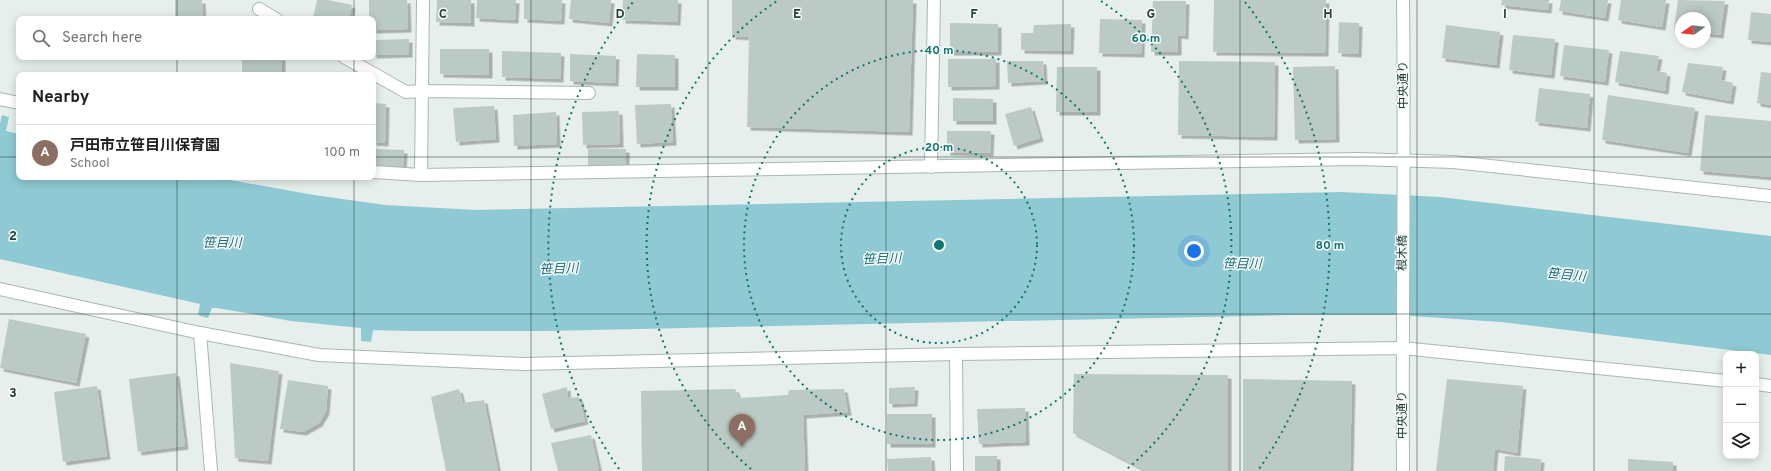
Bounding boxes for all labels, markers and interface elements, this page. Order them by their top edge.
text: C [439,7,447,23]
text: D [615,7,625,23]
text: E [793,7,801,23]
text: F [970,7,978,23]
text: G [1147,7,1156,23]
text: H [1323,7,1333,23]
text: I [1503,7,1507,23]
north arrow [1675,12,1711,48]
search box [16,16,376,60]
icon: search [30,27,52,49]
text: Search here [62,29,142,48]
text: 60 m [1132,31,1160,47]
text: 40 m [924,43,954,59]
street label: 中央通り [1396,61,1412,109]
text: Nearby [32,87,89,109]
text: 戸田市立笹目川保育園 [70,137,220,156]
text: 20 m [925,140,953,156]
text: A [40,145,50,161]
text: 100 m [324,145,360,161]
text: School [70,156,110,172]
text: 2 [9,229,17,245]
street label: 根木橋 [1395,235,1411,271]
water label: 笹目川 [202,236,243,252]
centre of rings [932,238,946,252]
text: 80 m [1316,238,1344,254]
your location [1184,241,1204,261]
water label: 笹目川 [862,251,904,269]
water label: 笹目川 [1222,257,1264,273]
water label: 笹目川 [539,261,581,279]
water label: 笹目川 [1546,266,1588,286]
map controls [1723,351,1759,459]
button: + [1723,351,1759,387]
text: 3 [9,386,17,402]
button: − [1723,387,1759,423]
street label: 中央通り [1395,391,1411,439]
pin: A [729,414,755,447]
button: layers [1723,423,1759,459]

